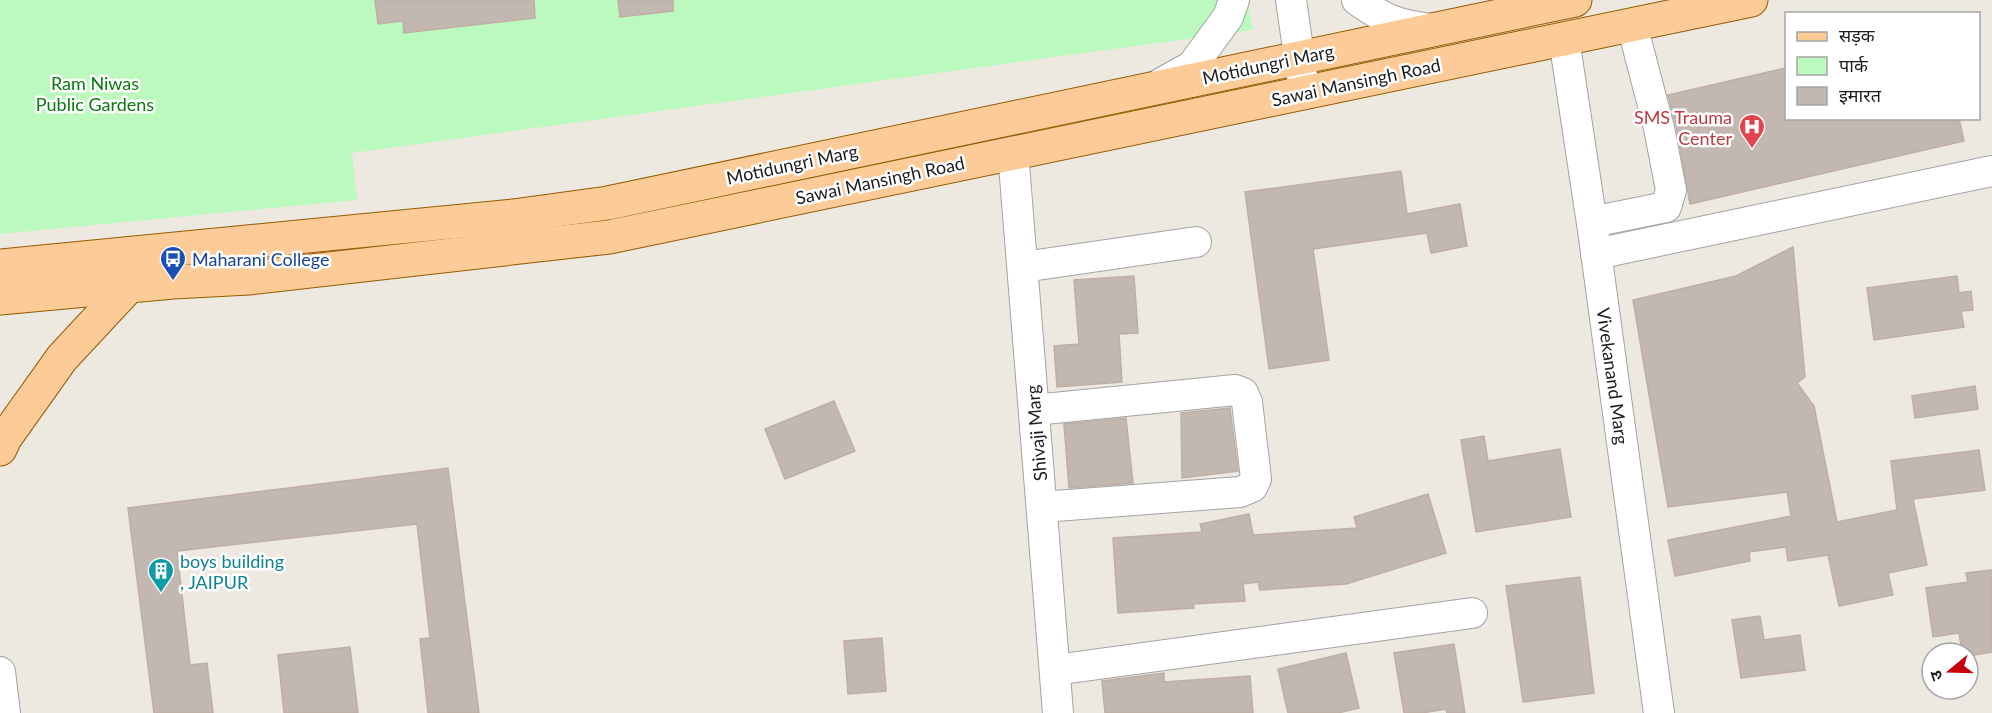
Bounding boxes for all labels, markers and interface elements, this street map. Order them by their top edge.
legend [1785,12,1980,120]
text: सड़क [1839,24,1876,46]
street label: Motidungri Marg [1200,39,1336,89]
street label: Sawai Mansingh Road [1270,53,1442,111]
text: पार्क [1839,54,1869,76]
park label: Ram Niwas Public Gardens [36,72,154,115]
text: इमारत [1839,84,1882,106]
place label: SMS Trauma Center [1634,106,1732,149]
hospital icon: SMS Trauma Center [1737,112,1767,150]
street label: Motidungri Marg [724,139,860,189]
street label: Sawai Mansingh Road [794,151,966,209]
bus stop icon: Maharani College [158,244,188,282]
place label: Maharani College [192,248,329,270]
street label: Vivekanand Marg [1593,306,1633,446]
street label: Shivaji Marg [1021,384,1051,482]
place label: boys building , JAIPUR [180,550,284,593]
building icon: boys building , JAIPUR [146,556,176,594]
north arrow [1920,641,1980,701]
text: उ [1925,668,1946,684]

